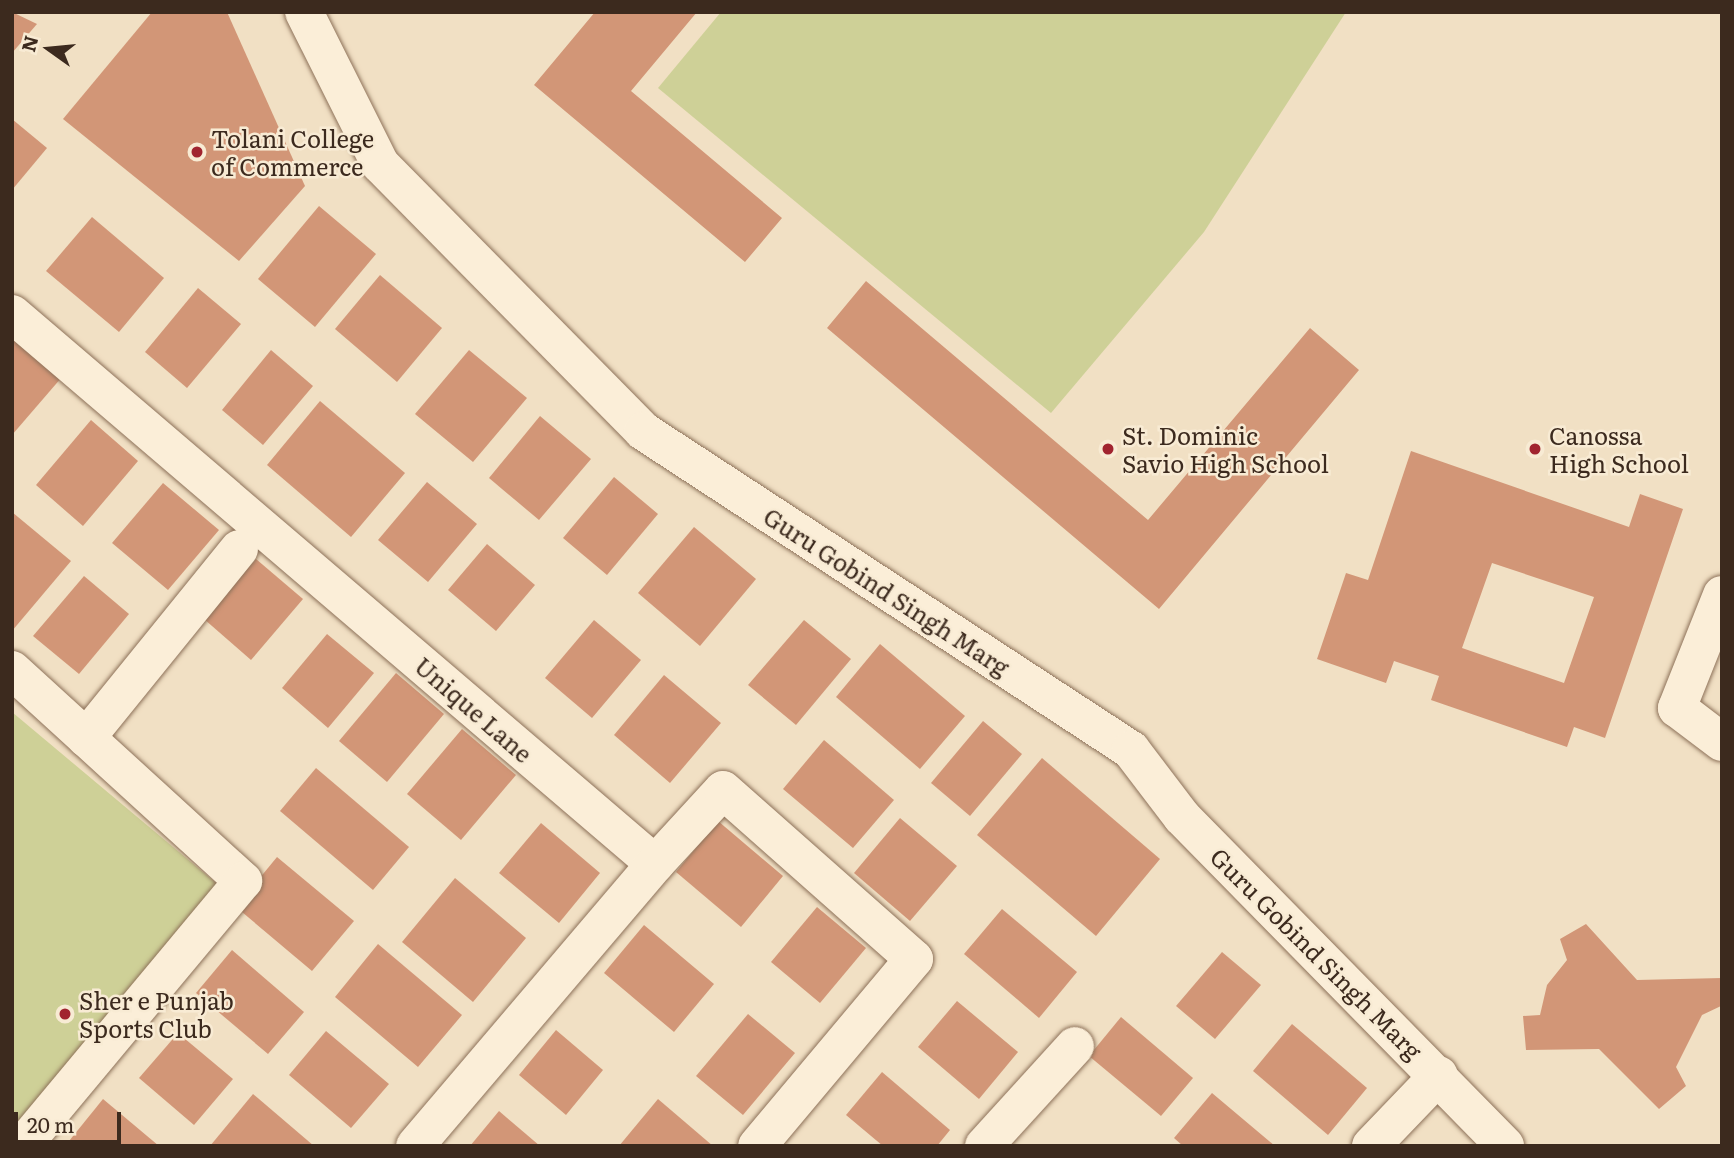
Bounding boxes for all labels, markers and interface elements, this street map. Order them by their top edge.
north arrow [14,14,84,84]
text: N [13,32,44,55]
place label: Tolani College of Commerce [211,124,374,180]
marker: Tolani College of Commerce [189,144,205,160]
place label: St. Dominic Savio High School [1122,421,1329,477]
place label: Canossa High School [1549,421,1689,477]
marker: St. Dominic Savio High School [1100,441,1116,457]
marker: Canossa High School [1527,441,1543,457]
street label: Guru Gobind Singh Marg [759,501,1015,681]
street label: Unique Lane [410,650,538,768]
street label: Guru Gobind Singh Marg [1205,841,1429,1065]
place label: Sher e Punjab Sports Club [79,986,234,1042]
marker: Sher e Punjab Sports Club [57,1006,73,1022]
scale bar [18,1098,124,1142]
text: 20 m [27,1108,74,1139]

